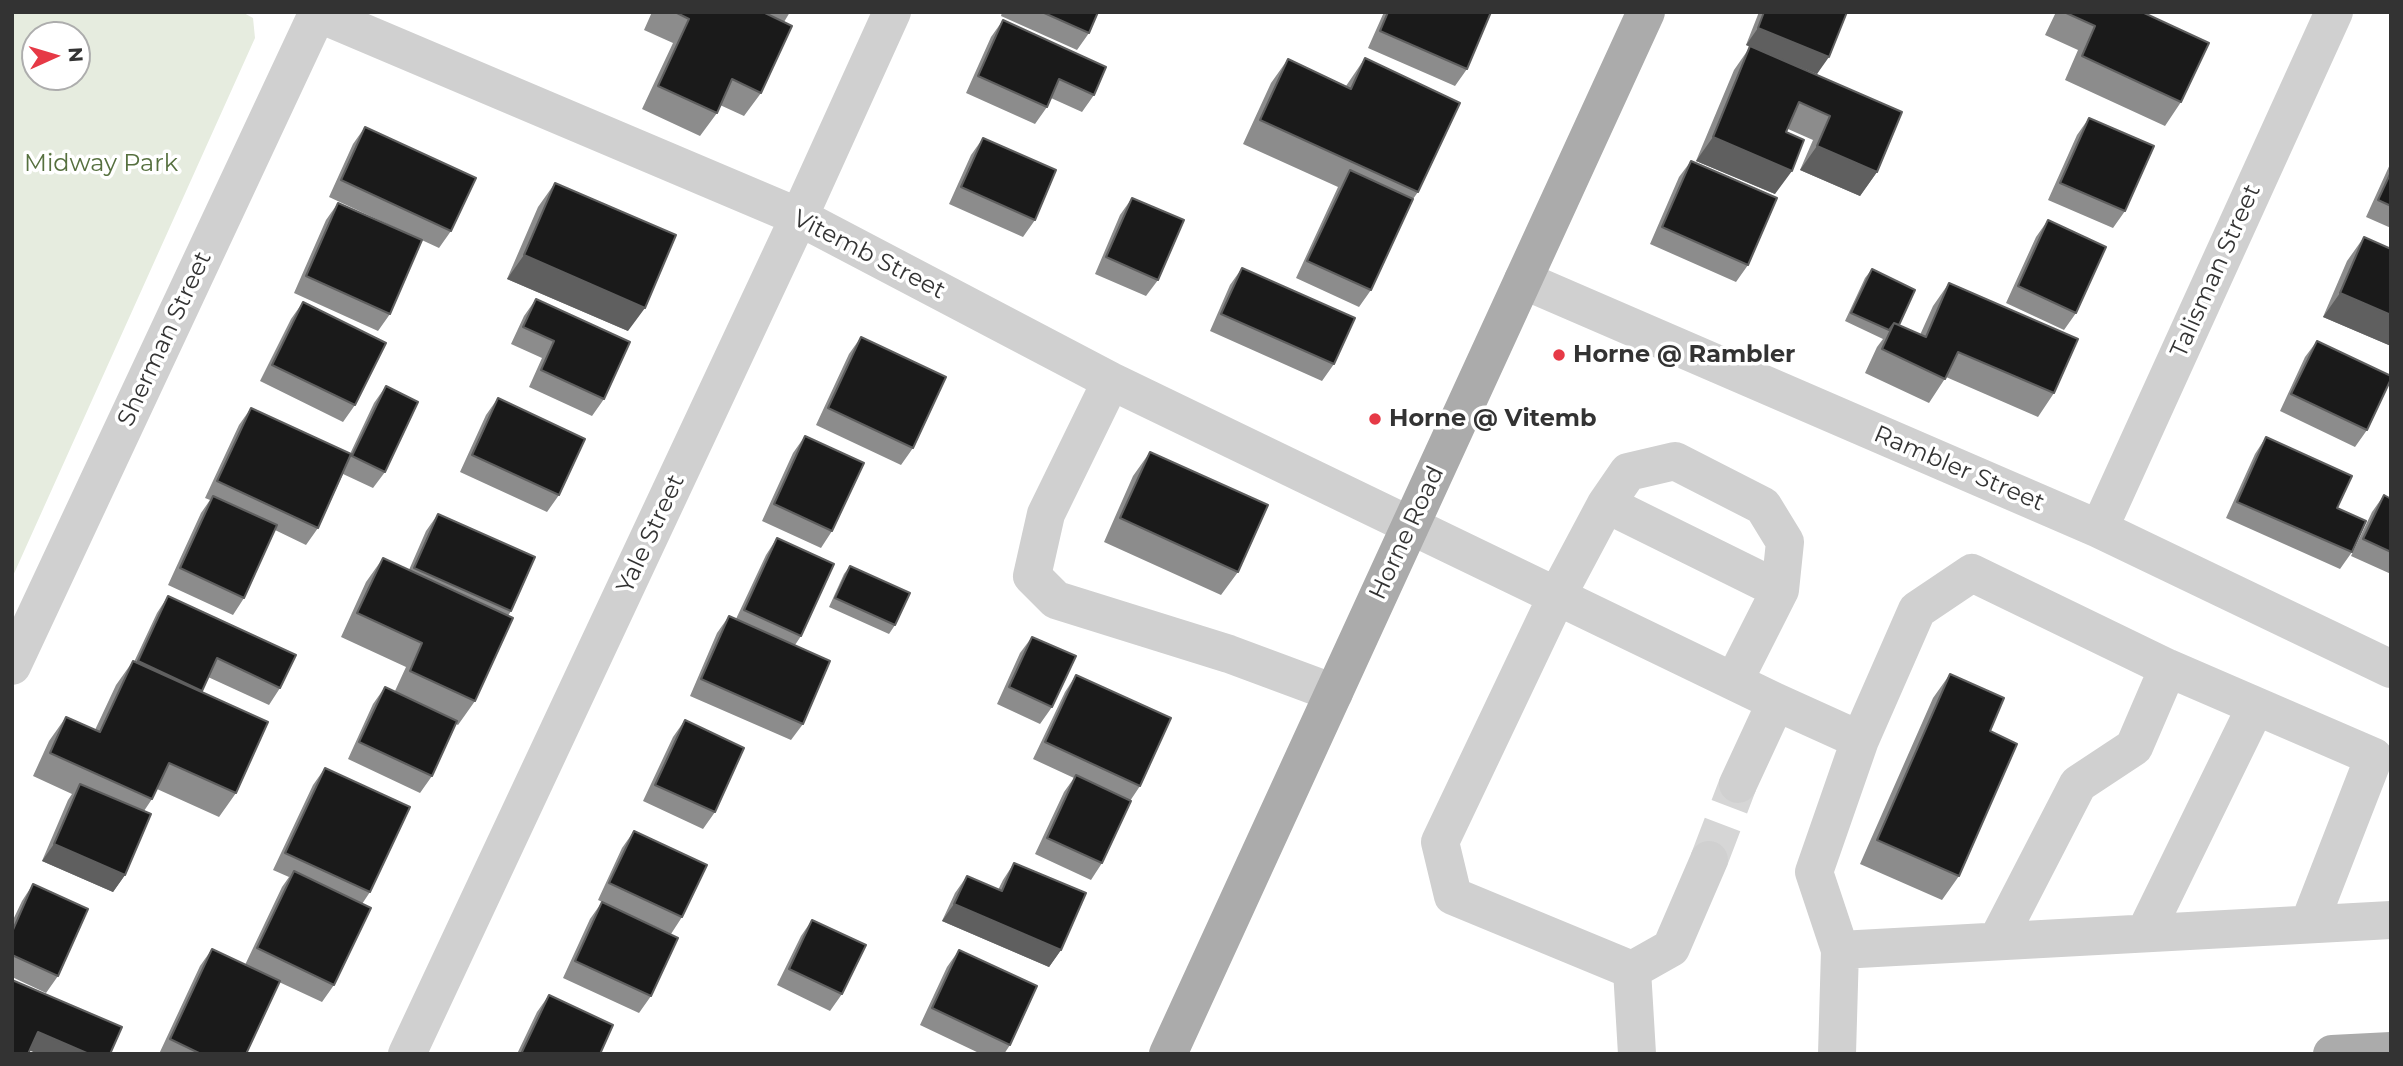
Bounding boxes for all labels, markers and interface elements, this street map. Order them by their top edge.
north arrow [21,21,91,91]
text: N [63,46,87,63]
park label: Midway Park [24,150,178,178]
street label: Talisman Street [2165,180,2267,362]
street label: Vitemb Street [788,204,950,306]
street label: Sherman Street [112,247,218,431]
place label: Horne @ Rambler [1573,341,1795,369]
marker: Horne @ Rambler [1551,347,1567,363]
place label: Horne @ Vitemb [1389,405,1597,433]
marker: Horne @ Vitemb [1367,411,1383,427]
street label: Rambler Street [1869,420,2049,518]
street label: Horne Road [1364,462,1450,604]
street label: Yale Street [611,470,691,598]

